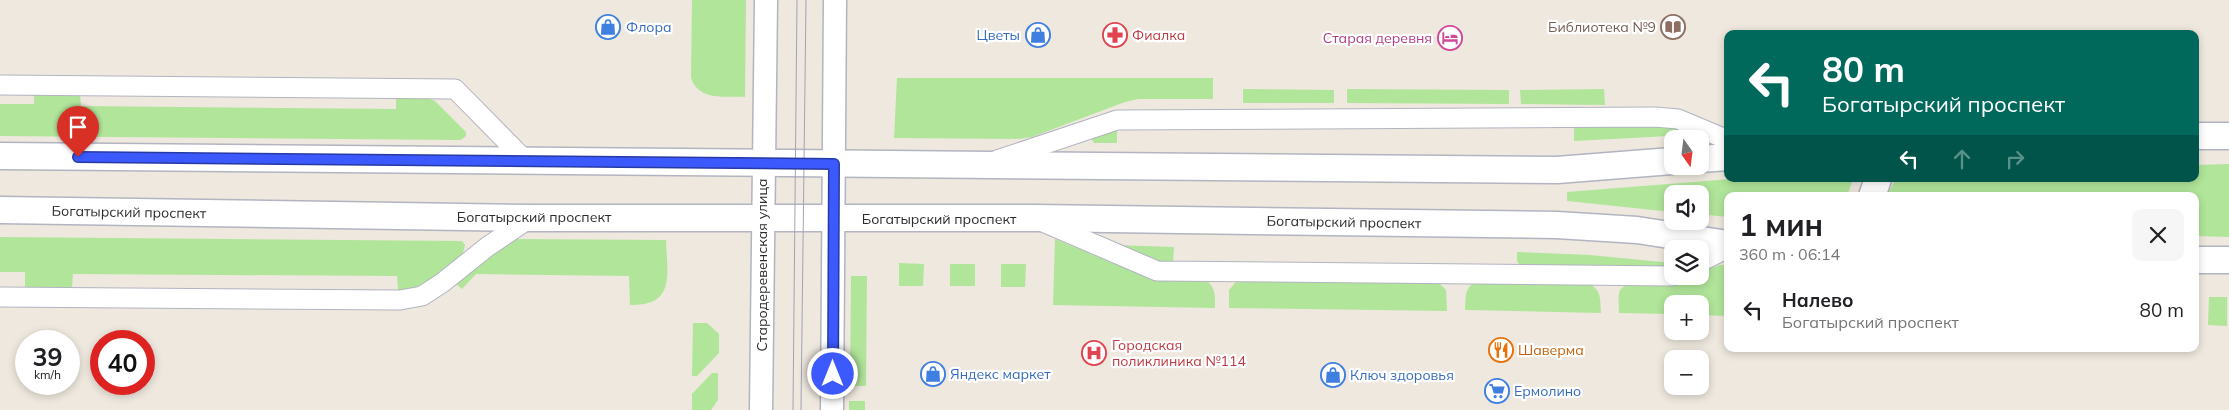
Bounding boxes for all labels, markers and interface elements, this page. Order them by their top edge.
shop icon: Флора [595,14,621,40]
library icon: Библиотека №9 [1660,14,1686,40]
place label: Флора [626,18,672,36]
place label: Библиотека №9 [1548,18,1656,36]
shop icon: Цветы [1025,22,1051,48]
pharmacy icon: Фиалка [1102,22,1128,48]
hotel icon: Старая деревня [1437,25,1463,51]
place label: Цветы [976,26,1020,44]
place label: Фиалка [1132,26,1185,44]
place label: Старая деревня [1323,29,1432,47]
text: 80 m [1822,47,1905,91]
icon: left [1739,50,1804,115]
text: Богатырский проспект [1822,90,2065,118]
pin [57,106,99,157]
icon: arrive [64,113,92,141]
north arrow [1664,130,1709,175]
map controls [1664,130,1709,395]
icon: left [1895,145,1923,173]
icon: ahead [1948,145,1976,173]
icon: right [2001,145,2029,173]
street label: Стародеревенская улица [753,179,771,351]
button: sound [1664,185,1709,230]
street label: Богатырский проспект [52,202,207,222]
text: 1 мин [1739,206,1823,244]
street label: Богатырский проспект [457,208,612,226]
button: close [2132,209,2184,261]
street label: Богатырский проспект [862,210,1017,228]
street label: Богатырский проспект [1267,212,1422,232]
button: layers [1664,240,1709,285]
text: 360 m · 06:14 [1739,244,1840,264]
text: Налево [1782,288,1854,312]
button: + [1664,295,1709,340]
icon: left [1739,296,1767,324]
text: 80 m [2140,298,2184,322]
text: Богатырский проспект [1782,312,1959,332]
speed limit sign: 40 [90,330,155,395]
place label: Городская поликлиника №114 [1112,336,1246,370]
restaurant icon: Шаверма [1488,337,1514,363]
hospital icon: Городская поликлиника №114 [1081,340,1107,366]
text: 39 [32,341,63,372]
place label: Шаверма [1518,341,1584,359]
position arrow [806,347,858,399]
button: − [1664,350,1709,395]
shop icon: Яндекс маркет [920,361,946,387]
shop icon: Ключ здоровья [1320,362,1346,388]
place label: Яндекс маркет [950,365,1051,383]
place label: Ключ здоровья [1350,366,1454,384]
text: km/h [34,367,61,382]
supermarket icon: Ермолино [1484,378,1510,404]
place label: Ермолино [1514,382,1581,400]

